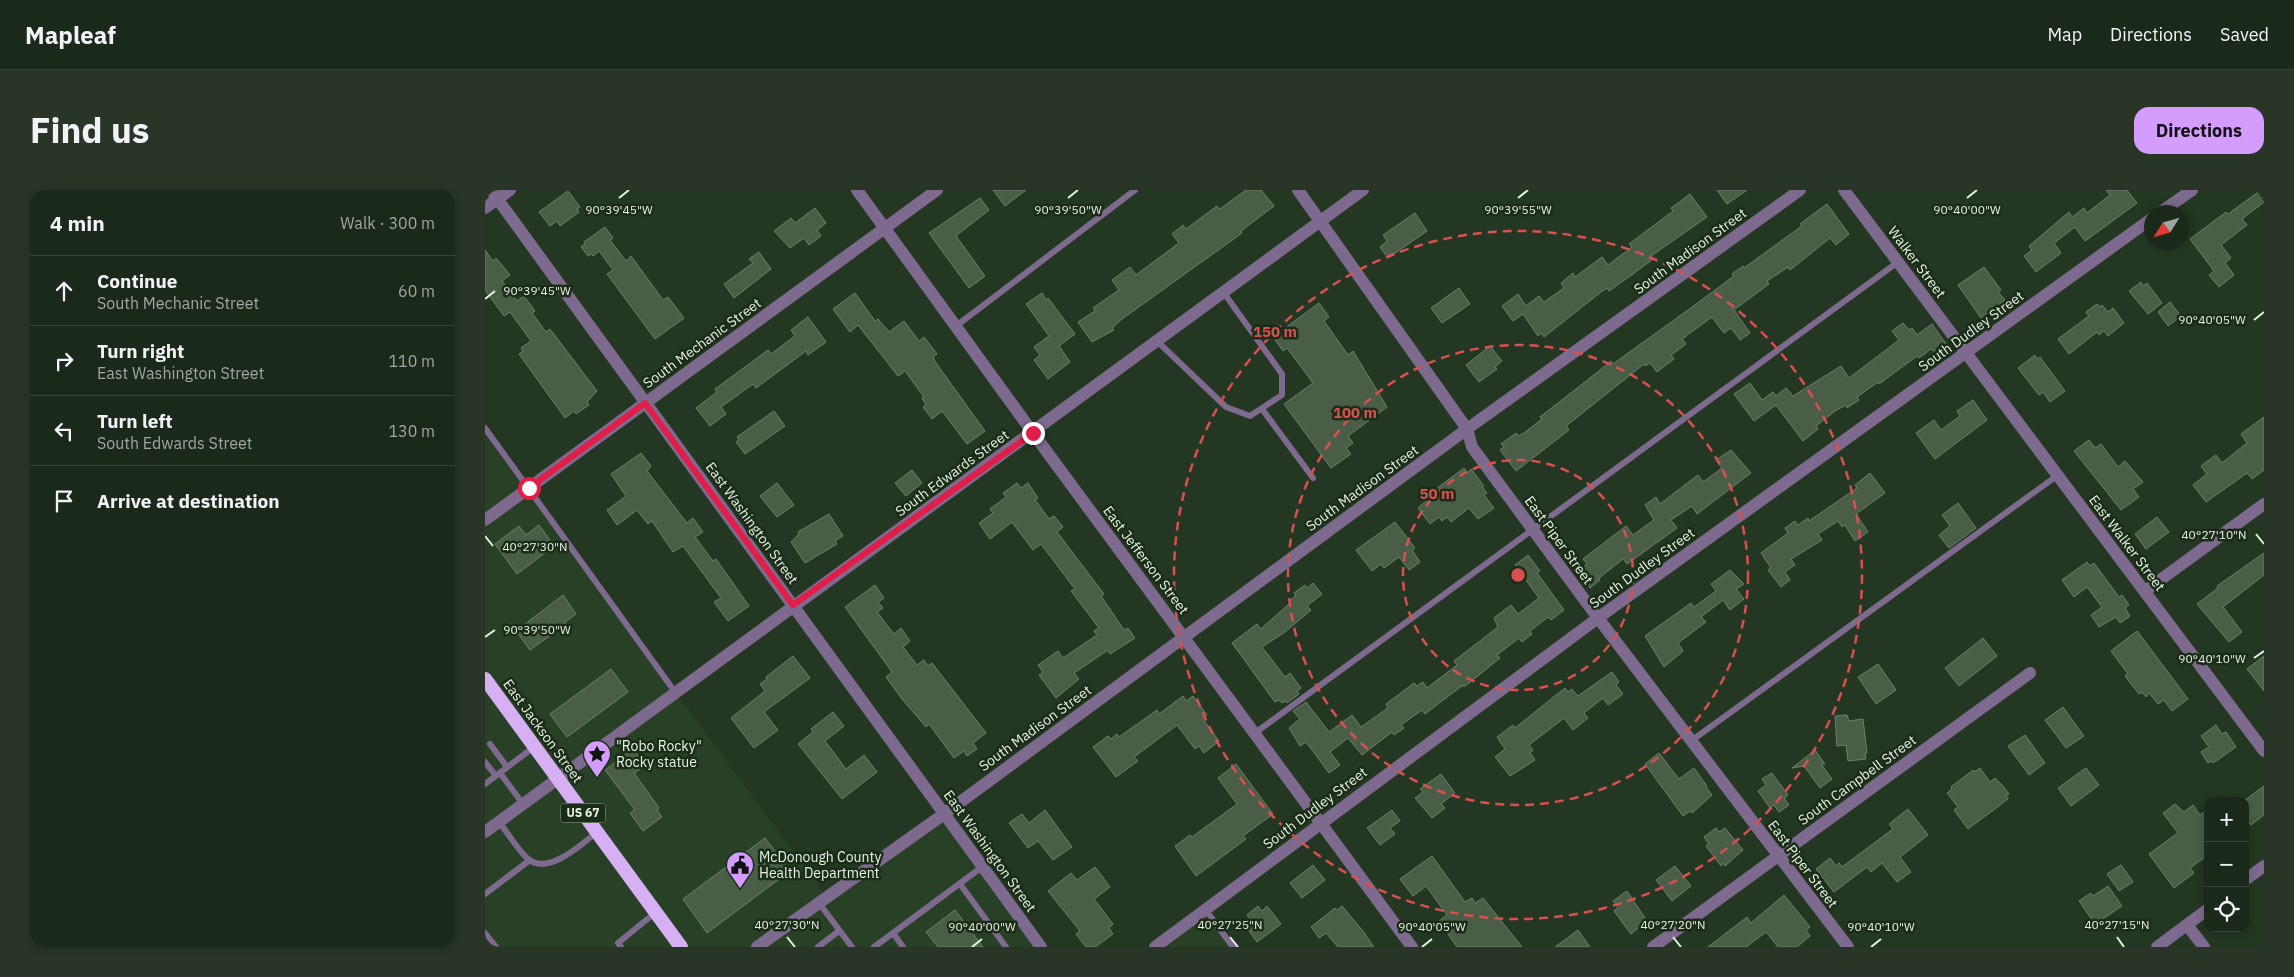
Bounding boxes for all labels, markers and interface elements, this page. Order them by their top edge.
text: Mapleaf [25,19,116,51]
text: Map [2047,23,2082,46]
text: Directions [2110,23,2192,46]
text: Saved [2220,23,2269,46]
text: Find us [30,107,149,153]
button: Directions [2134,107,2264,154]
text: 90°39'45"W [585,202,653,217]
text: 90°39'50"W [1034,202,1102,217]
text: 90°39'55"W [1484,202,1552,217]
text: 90°40'00"W [1933,202,2001,217]
street label: South Madison Street [1630,204,1750,298]
north arrow [2144,205,2189,250]
text: 4 min [50,209,105,237]
text: Walk · 300 m [340,213,435,233]
street label: Walker Street [1884,223,1950,302]
text: Continue [97,269,177,293]
icon: ahead [50,277,78,305]
text: 60 m [398,281,435,301]
text: 90°39'45"W [503,283,571,298]
street label: South Dudley Street [1915,287,2027,375]
text: South Mechanic Street [97,293,259,313]
street label: South Mechanic Street [639,294,765,392]
text: 90°40'05"W [2178,312,2246,327]
text: 150 m [1253,322,1297,341]
text: Turn right [97,339,184,363]
icon: right [50,347,78,375]
text: 110 m [388,351,435,371]
text: East Washington Street [97,363,264,383]
text: 100 m [1333,403,1377,422]
text: Turn left [97,409,173,433]
icon: left [50,417,78,445]
text: 130 m [388,421,435,441]
route end [1022,422,1045,445]
street label: South Edwards Street [892,426,1012,520]
text: South Edwards Street [97,433,252,453]
street label: South Madison Street [1302,441,1422,535]
street label: East Washington Street [702,459,802,588]
route start [518,477,541,500]
text: 50 m [1420,484,1454,503]
icon: arrive [50,487,78,515]
text: Arrive at destination [97,489,280,513]
street label: East Walker Street [2085,491,2169,595]
street label: East Piper Street [1521,492,1597,588]
street label: East Jefferson Street [1099,502,1193,618]
street label: South Dudley Street [1586,524,1698,612]
text: 40°27'10"N [2181,527,2247,542]
text: 40°27'30"N [502,539,568,554]
centre of rings [1509,566,1527,584]
text: 90°39'50"W [503,622,571,637]
text: 90°40'10"W [2178,651,2246,666]
street label: East Jackson Street [499,676,587,786]
street label: South Madison Street [975,681,1095,775]
street label: South Campbell Street [1794,731,1920,829]
place label: "Robo Rocky" Rocky statue [616,737,702,771]
place icon: "Robo Rocky" Rocky statue [582,739,612,778]
street label: South Dudley Street [1259,763,1371,853]
street label: East Washington Street [940,787,1040,916]
map controls [2204,797,2249,932]
button: + [2204,797,2249,842]
road number: US 67 [561,804,605,822]
street label: East Piper Street [1764,817,1842,911]
button: − [2204,842,2249,887]
place label: McDonough County Health Department [759,848,881,882]
public building icon: McDonough County Health Department [725,850,755,889]
button: locate [2204,887,2249,932]
text: 40°27'30"N [754,917,820,932]
text: 40°27'25"N [1197,917,1263,932]
text: 40°27'20"N [1640,917,1706,932]
text: 40°27'15"N [2084,917,2150,932]
text: 90°40'00"W [948,919,1016,934]
text: 90°40'05"W [1398,919,1466,934]
text: 90°40'10"W [1847,919,1915,934]

